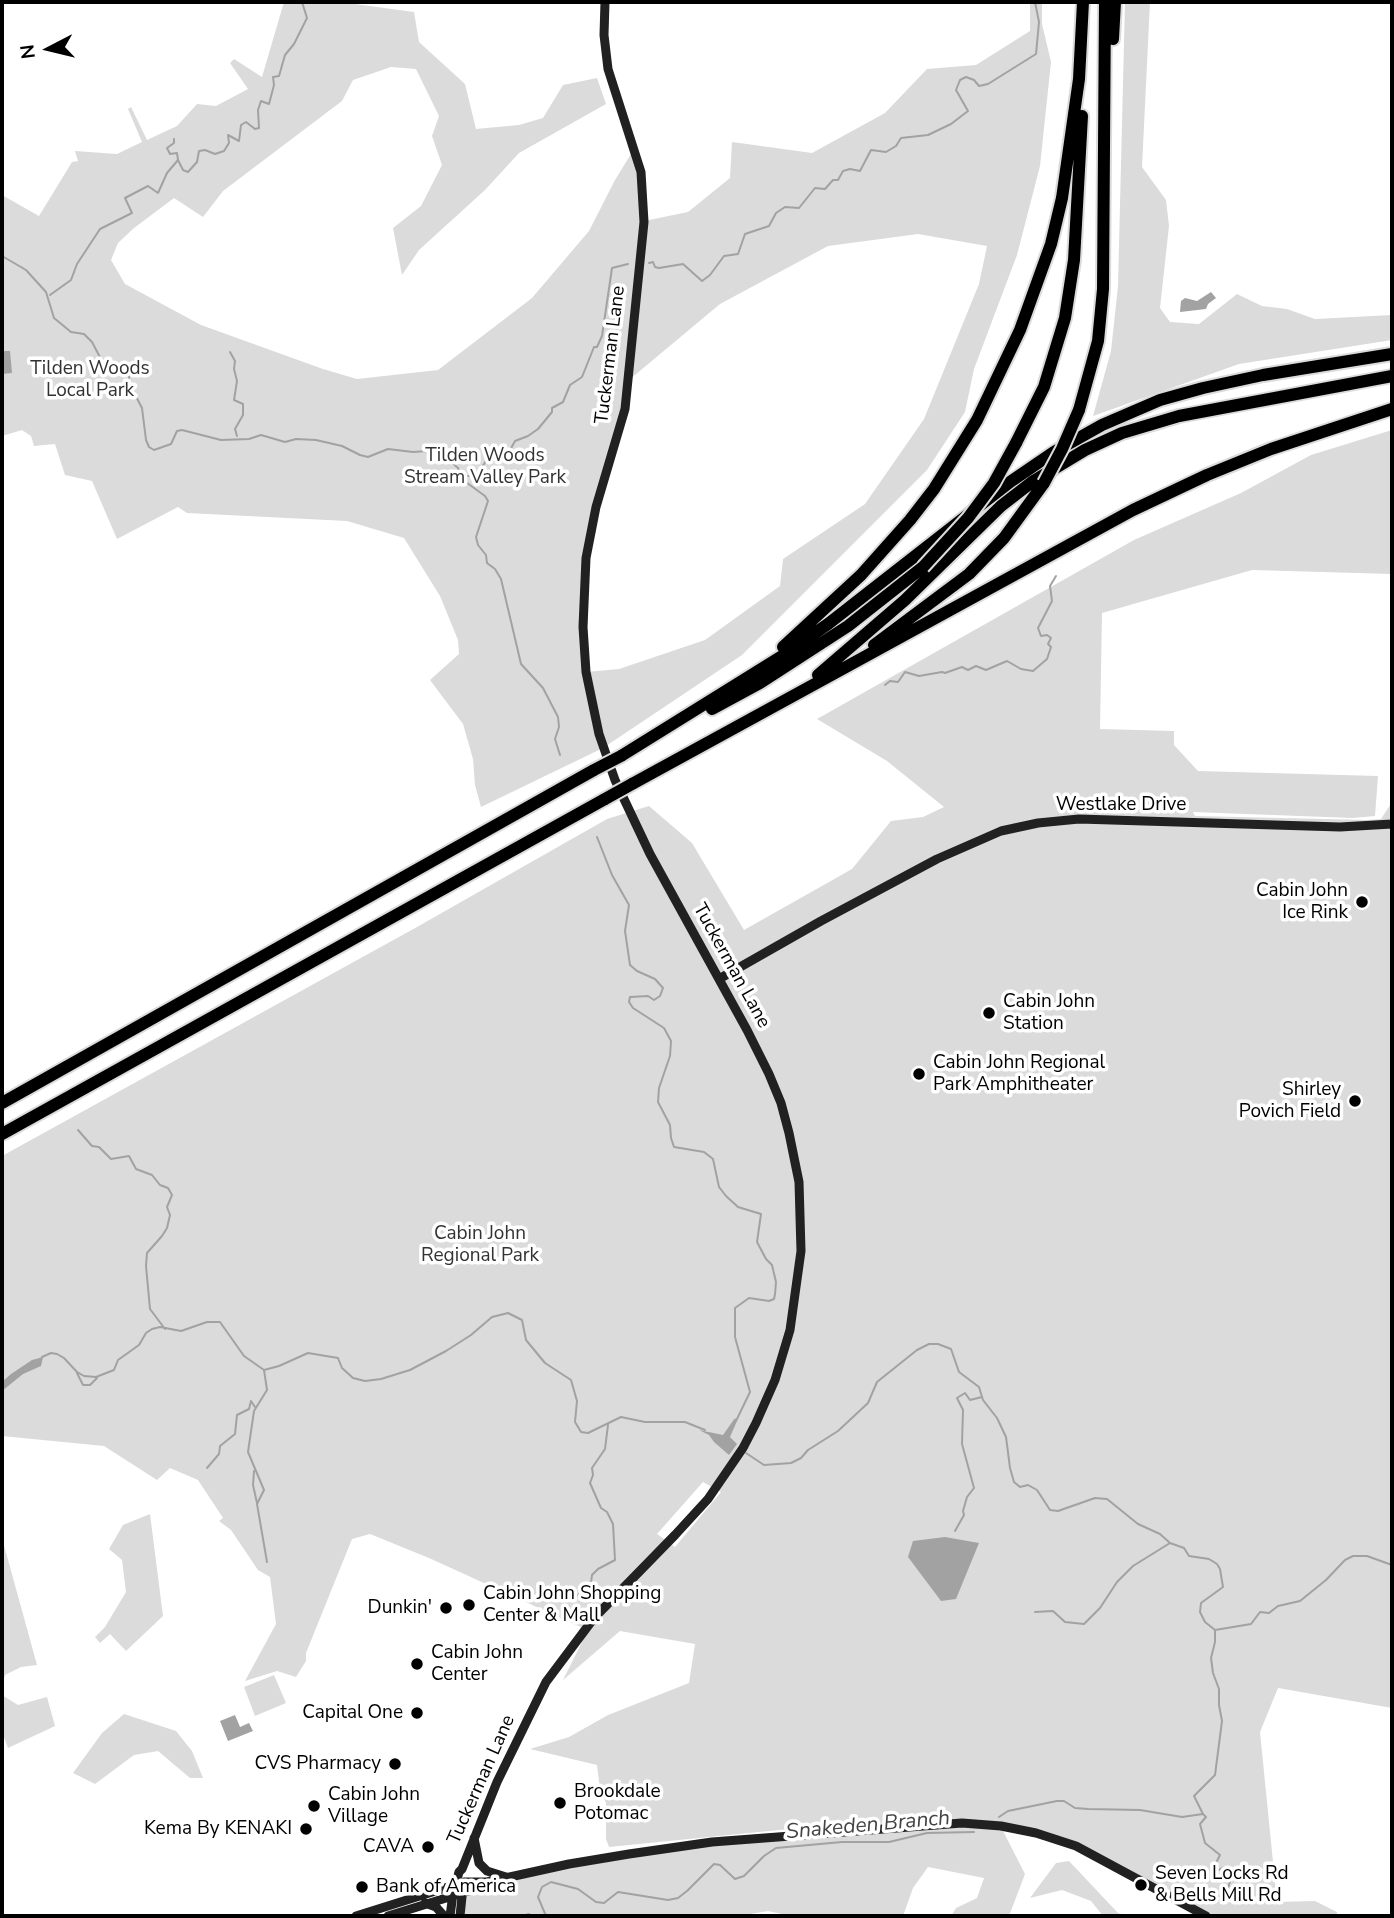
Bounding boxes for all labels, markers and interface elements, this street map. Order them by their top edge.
north arrow [14,14,84,84]
text: N [14,43,42,60]
street label: Tuckerman Lane [591,285,631,425]
park label: Tilden Woods Local Park [30,358,150,402]
park label: Tilden Woods Stream Valley Park [404,445,566,489]
street label: Westlake Drive [1056,794,1186,816]
place label: Cabin John Ice Rink [1256,880,1348,924]
marker: Cabin John Ice Rink [1354,894,1370,910]
street label: Tuckerman Lane [687,900,775,1032]
place label: Cabin John Station [1003,991,1095,1035]
marker: Cabin John Station [981,1005,997,1021]
place label: Cabin John Regional Park Amphitheater [933,1052,1105,1096]
marker: Cabin John Regional Park Amphitheater [911,1066,927,1082]
place label: Shirley Povich Field [1239,1079,1341,1123]
marker: Shirley Povich Field [1347,1093,1363,1109]
park label: Cabin John Regional Park [421,1223,539,1267]
place label: Cabin John Shopping Center & Mall [483,1583,661,1627]
place label: Dunkin' [368,1597,432,1619]
marker: Cabin John Shopping Center & Mall [461,1597,477,1613]
marker: Dunkin' [438,1600,454,1616]
place label: Cabin John Center [431,1642,523,1686]
marker: Cabin John Center [409,1656,425,1672]
place label: Capital One [302,1702,403,1724]
marker: Capital One [409,1705,425,1721]
street label: Tuckerman Lane [443,1712,521,1848]
place label: CVS Pharmacy [254,1753,381,1775]
marker: CVS Pharmacy [387,1756,403,1772]
place label: Brookdale Potomac [574,1781,661,1825]
place label: Cabin John Village [328,1784,420,1828]
marker: Brookdale Potomac [552,1795,568,1811]
marker: Cabin John Village [306,1798,322,1814]
water label: Snakeden Branch [785,1806,951,1846]
place label: Kema By KENAKI [144,1818,292,1840]
marker: Kema By KENAKI [298,1821,314,1837]
place label: CAVA [363,1836,414,1858]
marker: CAVA [420,1839,436,1855]
place label: Seven Locks Rd & Bells Mill Rd [1155,1863,1289,1907]
place label: Bank of America [376,1876,516,1898]
marker: Seven Locks Rd & Bells Mill Rd [1133,1877,1149,1893]
marker: Bank of America [354,1879,370,1895]

